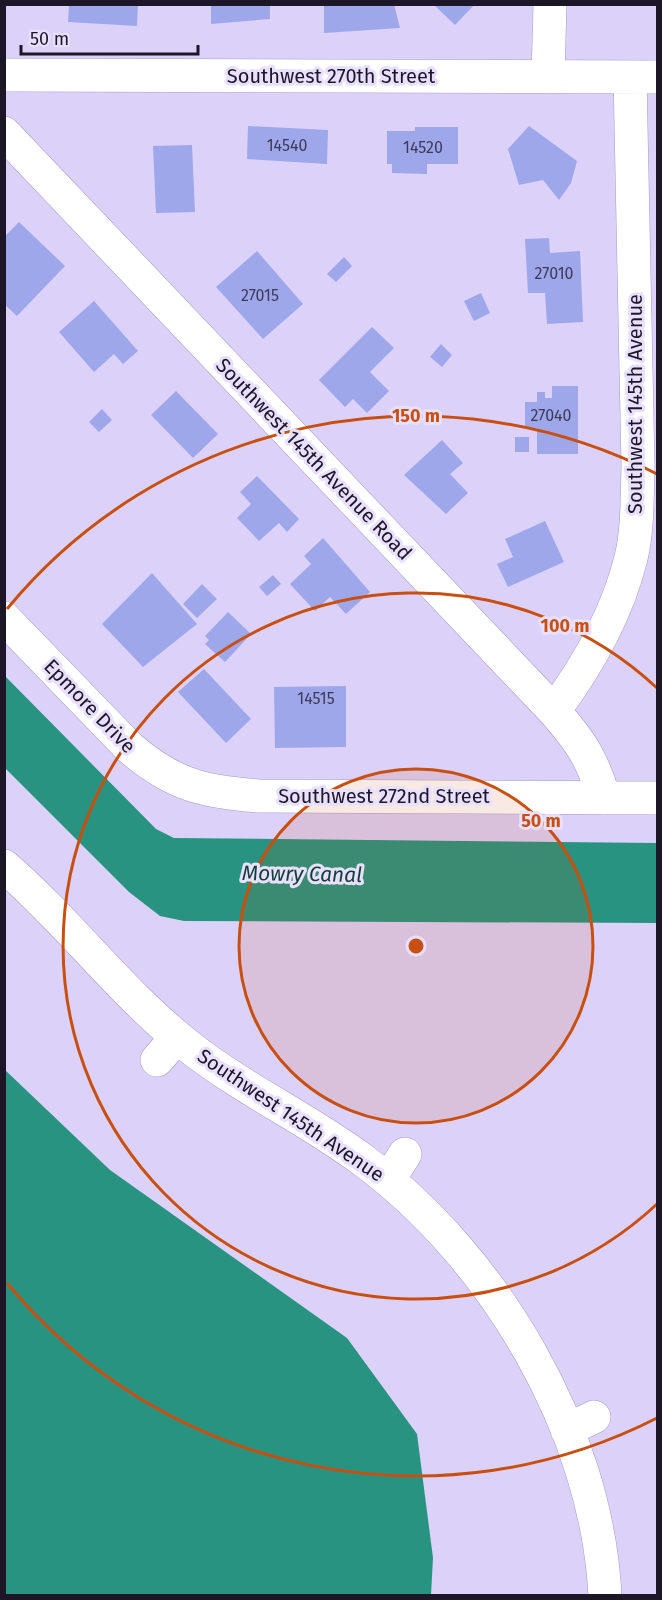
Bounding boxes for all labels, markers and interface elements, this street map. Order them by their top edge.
scale bar [21,18,198,56]
text: 50 m [30,28,69,50]
street label: Southwest 270th Street [227,64,436,88]
house number: 14540 [267,136,307,155]
house number: 14520 [403,138,443,157]
house number: 27010 [534,264,574,283]
house number: 27015 [241,286,279,305]
street label: Southwest 145th Avenue [623,294,647,514]
street label: Southwest 145th Avenue Road [211,353,417,565]
text: 150 m [392,405,440,427]
house number: 27040 [530,406,572,425]
text: 100 m [541,615,589,637]
street label: Epmore Drive [39,654,141,758]
house number: 14515 [297,689,335,708]
street label: Southwest 272nd Street [278,784,491,808]
text: 50 m [521,810,561,832]
water label: Mowry Canal [242,860,362,888]
centre of rings [406,936,426,956]
street label: Southwest 145th Avenue [193,1044,389,1186]

